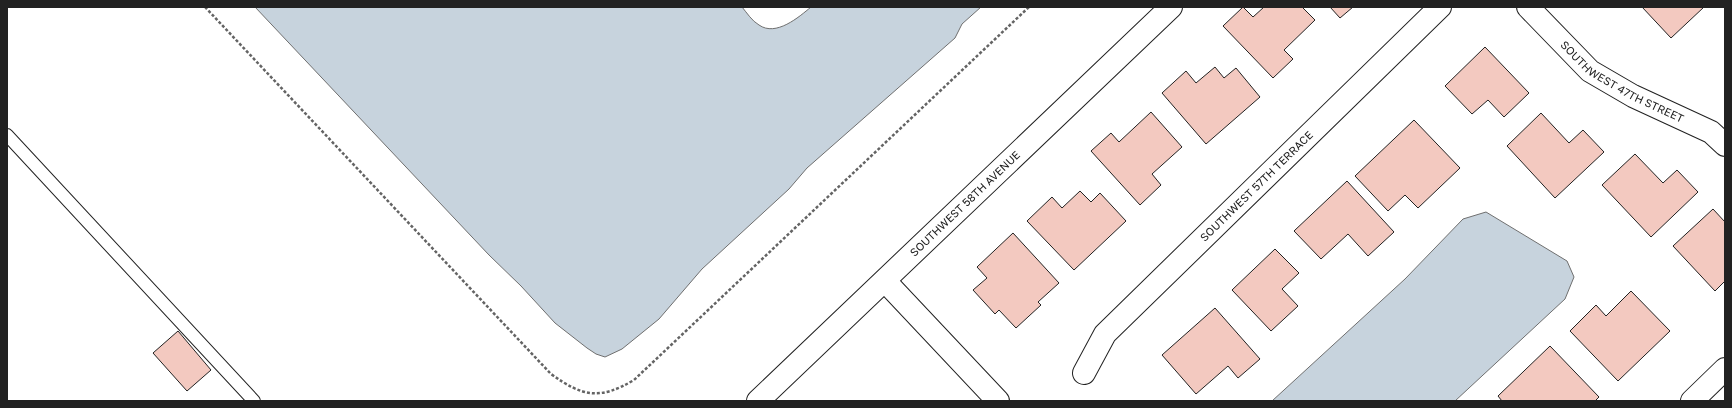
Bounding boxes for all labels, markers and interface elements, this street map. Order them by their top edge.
street label: SOUTHWEST 47TH STREET [1558,38,1686,125]
street label: SOUTHWEST 57TH TERRACE [1197,128,1315,244]
street label: SOUTHWEST 58TH AVENUE [907,148,1022,259]

